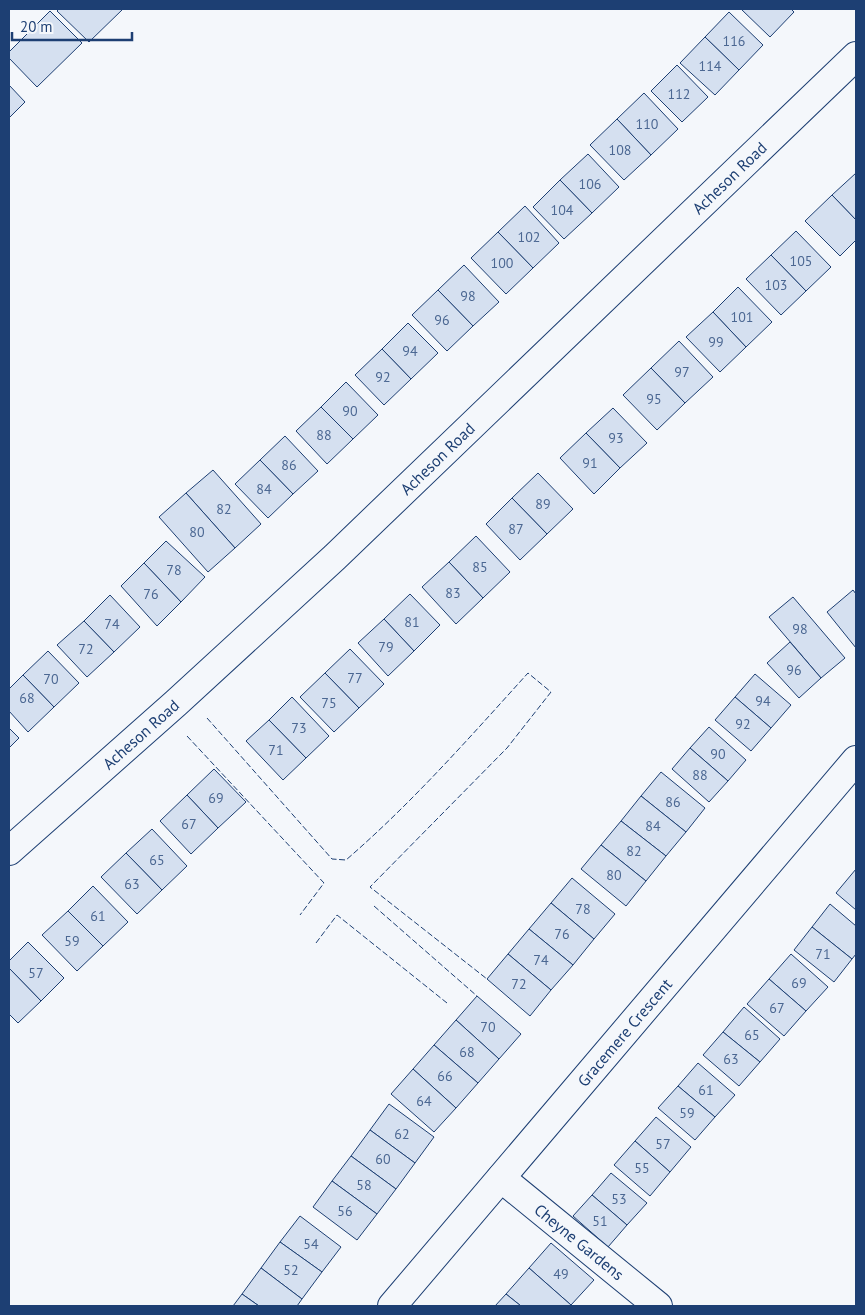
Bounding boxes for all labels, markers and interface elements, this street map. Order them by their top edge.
scale bar [12,10,132,42]
text: 20 m [20,17,53,36]
house number: 116 [723,32,745,50]
house number: 114 [699,57,722,75]
house number: 112 [668,85,690,103]
house number: 110 [636,115,659,133]
street label: Acheson Road [688,138,771,218]
house number: 108 [609,141,631,159]
house number: 106 [579,175,601,193]
house number: 104 [551,201,574,219]
house number: 102 [518,228,540,246]
house number: 105 [790,252,812,270]
house number: 100 [491,254,514,272]
house number: 103 [765,276,787,294]
house number: 98 [460,287,476,305]
house number: 101 [731,308,753,326]
house number: 96 [434,311,450,329]
house number: 99 [708,333,724,351]
house number: 94 [402,342,418,360]
house number: 97 [674,363,690,381]
house number: 92 [375,368,391,386]
house number: 95 [646,390,662,408]
house number: 90 [342,402,358,420]
street label: Acheson Road [396,418,479,499]
house number: 88 [316,426,332,444]
house number: 93 [608,429,624,447]
house number: 91 [582,454,598,472]
house number: 86 [281,456,297,474]
house number: 84 [256,480,272,498]
house number: 89 [535,495,551,513]
house number: 82 [216,500,232,518]
house number: 87 [508,520,524,538]
house number: 80 [189,523,205,541]
house number: 85 [472,558,488,576]
house number: 78 [166,561,182,579]
house number: 83 [445,584,461,602]
house number: 76 [143,585,159,603]
house number: 81 [404,613,420,631]
house number: 74 [104,615,120,633]
house number: 98 [792,620,808,638]
house number: 79 [378,638,394,656]
house number: 72 [78,640,94,658]
house number: 96 [786,661,802,679]
house number: 77 [347,669,363,687]
house number: 70 [43,670,59,688]
house number: 68 [19,689,35,707]
house number: 94 [755,692,771,710]
house number: 75 [321,694,337,712]
street label: Acheson Road [98,695,183,773]
house number: 92 [735,715,751,733]
house number: 73 [291,719,307,737]
house number: 71 [268,741,284,759]
house number: 90 [710,745,726,763]
house number: 88 [692,766,708,784]
house number: 69 [208,789,224,807]
house number: 86 [665,793,681,811]
house number: 67 [181,815,197,833]
house number: 84 [645,817,661,835]
house number: 82 [626,842,642,860]
house number: 65 [149,851,165,869]
house number: 80 [606,866,622,884]
house number: 63 [124,875,140,893]
house number: 78 [575,900,591,918]
house number: 61 [90,907,106,925]
house number: 76 [554,925,570,943]
house number: 59 [64,932,80,950]
house number: 71 [815,945,831,963]
house number: 74 [533,951,549,969]
house number: 57 [28,964,44,982]
street label: Gracemere Crescent [573,974,676,1091]
house number: 69 [791,974,807,992]
house number: 72 [511,975,527,993]
house number: 67 [769,999,785,1017]
house number: 70 [480,1018,496,1036]
house number: 65 [744,1026,760,1044]
house number: 68 [459,1043,475,1061]
house number: 63 [723,1050,739,1068]
house number: 66 [437,1067,453,1085]
house number: 61 [698,1081,714,1099]
house number: 64 [416,1092,432,1110]
house number: 59 [679,1104,695,1122]
house number: 62 [394,1125,410,1143]
house number: 57 [655,1135,671,1153]
house number: 60 [375,1150,391,1168]
house number: 55 [634,1159,650,1177]
house number: 58 [356,1176,372,1194]
house number: 53 [611,1190,627,1208]
street label: Cheyne Gardens [530,1199,628,1284]
house number: 56 [337,1202,353,1220]
house number: 51 [592,1212,608,1230]
house number: 54 [303,1235,319,1253]
house number: 52 [283,1261,299,1279]
house number: 49 [553,1265,569,1283]

